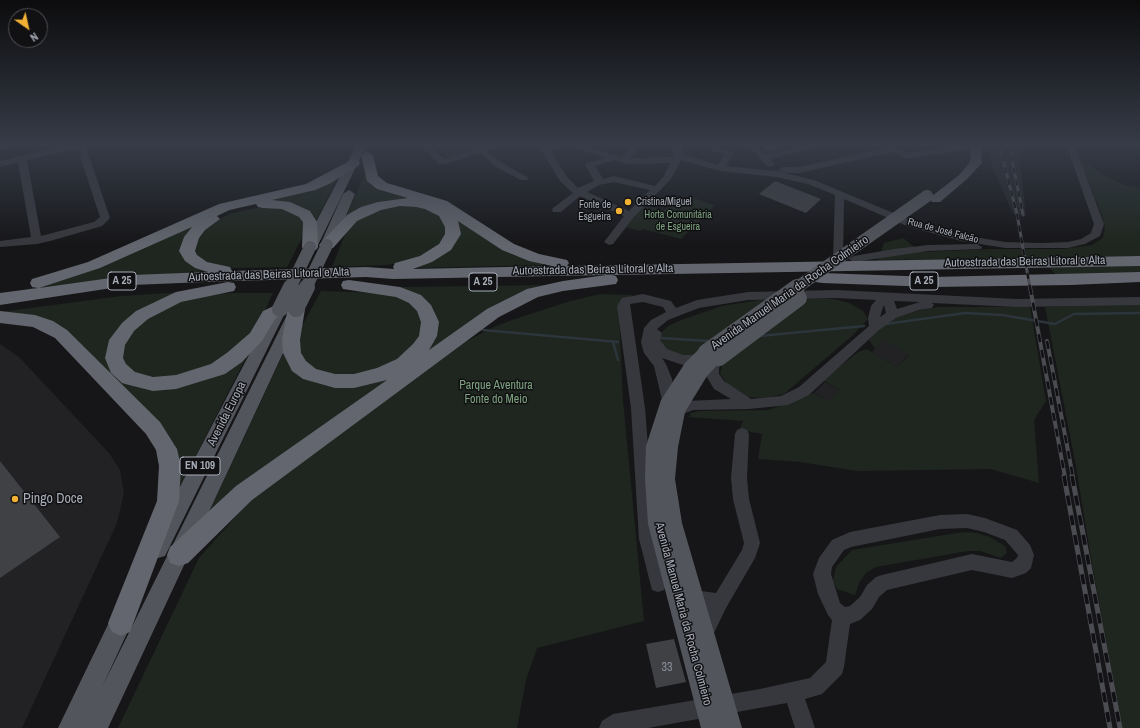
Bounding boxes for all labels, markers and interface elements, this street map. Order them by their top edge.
north arrow [8,8,48,48]
text: N [28,29,41,45]
place label: Cristina/Miguel [636,196,692,208]
marker: Cristina/Miguel [623,197,633,207]
place label: Fonte de Esgueira [578,199,611,222]
marker: Fonte de Esgueira [614,206,624,216]
park label: Horta Comunitária de Esgueira [644,209,712,232]
street label: Rua de José Falcão [906,216,980,246]
street label: Avenida Manuel Maria da Rocha Colmieiro [708,233,872,353]
street label: Autoestrada das Beiras Litoral e Alta [944,253,1106,271]
street label: Autoestrada das Beiras Litoral e Alta [512,261,674,279]
street label: Autoestrada das Beiras Litoral e Alta [188,265,350,285]
road number: A 25 [108,272,136,290]
road number: A 25 [910,272,938,290]
road number: A 25 [469,273,497,291]
street label: Avenida Europa [205,379,249,449]
park label: Parque Aventura Fonte do Meio [459,379,533,407]
road number: EN 109 [180,457,220,475]
place label: Pingo Doce [23,491,83,507]
marker: Pingo Doce [10,494,20,504]
street label: Avenida Manuel Maria da Rocha Colmieiro [652,521,714,707]
house number: 33 [662,661,672,675]

